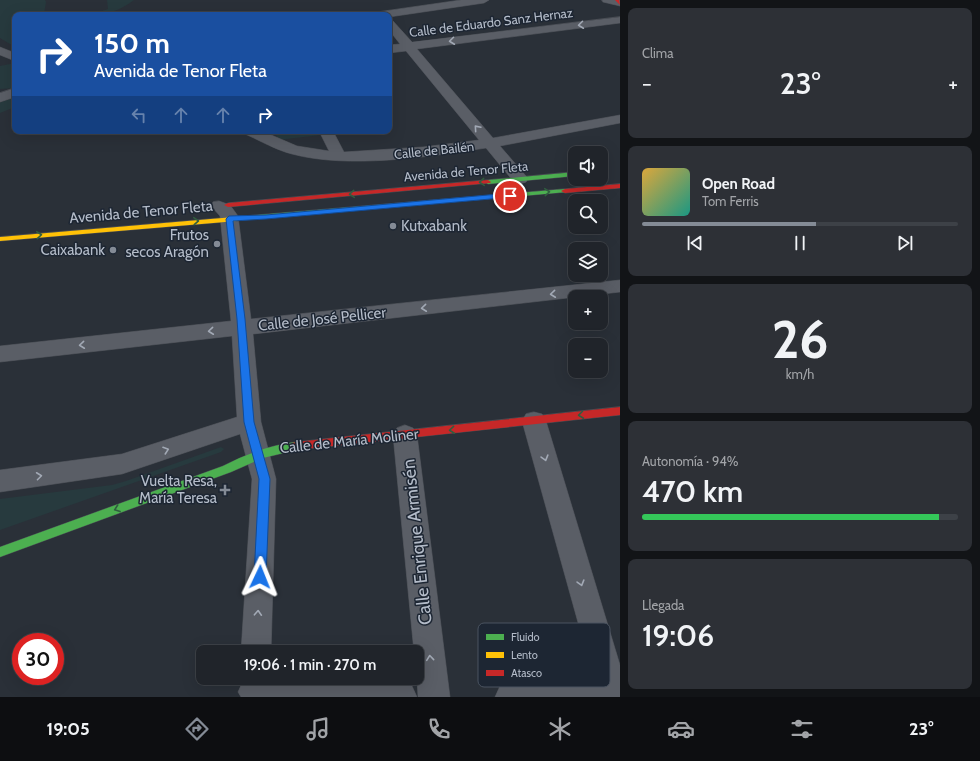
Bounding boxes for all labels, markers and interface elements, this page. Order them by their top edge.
street label: Calle de Eduardo Sanz Hernaz [408,4,574,40]
one-way arrow [578,20,584,29]
text: 150 m [94,26,170,60]
icon: right [28,28,80,80]
one-way arrow [449,36,455,45]
text: Clima [642,45,673,61]
text: Avenida de Tenor Fleta [94,60,267,82]
text: 23° [780,65,820,102]
text: − [642,70,652,97]
text: + [948,70,958,97]
icon: left [128,104,150,126]
icon: ahead [170,104,192,126]
icon: ahead [212,104,234,126]
icon: right [254,104,276,126]
one-way arrow [475,125,482,132]
street label: Calle de Bailén [393,138,475,162]
map controls [568,146,608,378]
button: sound [568,146,608,186]
street label: Avenida de Tenor Fleta [403,158,530,184]
text: Open Road [702,175,775,193]
one-way arrow [478,178,485,187]
pin [493,179,527,213]
icon: arrive [499,185,521,207]
one-way arrow [544,188,550,197]
one-way arrow [349,189,355,198]
text: Tom Ferris [702,193,759,209]
button: search [568,194,608,234]
street label: Avenida de Tenor Fleta [69,197,214,227]
one-way arrow [193,217,199,226]
place label: Kutxabank [401,217,467,235]
marker: Kutxabank [388,221,398,231]
place label: Frutos secos Aragón [125,226,209,261]
one-way arrow [36,231,42,240]
icon: previous [684,232,706,254]
icon: pause [789,232,811,254]
icon: next [894,232,916,254]
marker: Frutos secos Aragón [212,239,222,249]
place label: Caixabank [41,241,105,259]
button: layers [568,242,608,282]
marker: Caixabank [108,245,118,255]
one-way arrow [550,289,556,298]
button: + [568,290,608,330]
street label: Calle de José Pellicer [257,303,387,335]
one-way arrow [421,303,427,312]
text: 26 [772,308,828,371]
one-way arrow [208,326,214,335]
button: − [568,338,608,378]
one-way arrow [79,340,85,349]
text: km/h [786,366,814,382]
one-way arrow [578,410,584,419]
street label: Calle de María Moliner [279,425,420,457]
one-way arrow [449,425,455,434]
one-way arrow [162,446,169,455]
text: Autonomía · 94% [642,453,739,469]
one-way arrow [540,454,549,461]
street label: Calle Enrique Armisén [397,458,437,626]
one-way arrow [36,472,42,481]
place label: Vuelta Resa, María Teresa [139,472,218,507]
text: 470 km [642,473,743,510]
marker: Vuelta Resa, María Teresa [220,485,230,495]
one-way arrow [113,504,120,513]
position arrow [239,556,281,598]
one-way arrow [576,579,585,586]
text: Llegada [642,597,684,613]
one-way arrow [254,610,262,616]
text: 19:06 [642,617,714,654]
legend [478,623,610,687]
text: Fluido [511,630,540,644]
speed limit sign: 30 [12,633,64,685]
text: Lento [511,648,538,662]
one-way arrow [425,655,434,661]
text: 19:06 · 1 min · 270 m [244,656,376,674]
text: Atasco [511,666,542,680]
icon: directions [183,715,211,743]
icon: music [304,715,332,743]
icon: phone [425,715,453,743]
icon: climate [546,715,574,743]
icon: car [667,715,695,743]
icon: filters [788,715,816,743]
text: 19:05 [47,718,90,740]
text: 23° [909,718,933,740]

